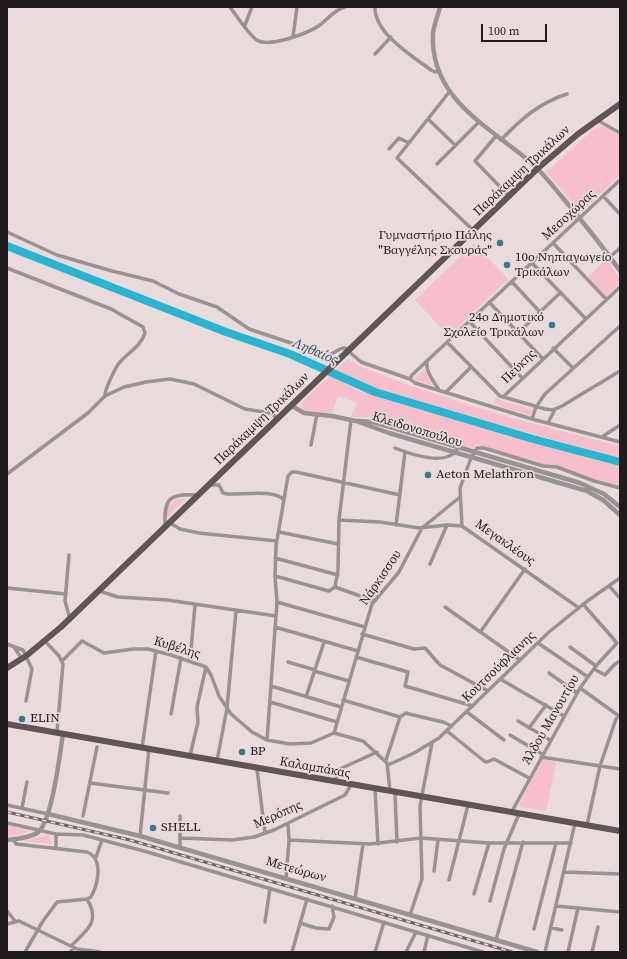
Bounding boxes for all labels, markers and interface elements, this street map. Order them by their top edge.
scale bar [483,16,549,42]
text: 100 m [488,23,520,39]
street label: Παράκαμψη Τρικάλων [471,122,573,220]
street label: Μεσοχώρας [539,186,599,244]
place label: Γυμναστήριο Πάλης "Βαγγέλης Σκουράς" [378,228,492,259]
marker: Γυμναστήριο Πάλης "Βαγγέλης Σκουράς" [495,238,505,248]
place label: 10ο Νηπιαγωγείο Τρικάλων [515,250,612,281]
marker: 10ο Νηπιαγωγείο Τρικάλων [502,260,512,270]
place label: 24ο Δημοτικό Σχολείο Τρικάλων [444,310,544,341]
marker: 24ο Δημοτικό Σχολείο Τρικάλων [547,320,557,330]
water label: Ληθαίος [290,335,340,369]
street label: Πεύκης [498,346,540,388]
street label: Παράκαμψη Τρικάλων [211,370,313,468]
street label: Κλειδονοπούλου [370,409,464,451]
place label: Aeton Melathron [436,467,534,483]
marker: Aeton Melathron [423,470,433,480]
street label: Μεγακλέους [472,517,538,569]
street label: Νάρκισσου [357,547,405,609]
street label: Κουτσούφλιανης [459,628,539,706]
street label: Κυβέλης [152,633,202,663]
street label: Άλδου Μανουτίου [519,672,583,768]
place label: ELIN [30,711,60,727]
marker: ELIN [17,714,27,724]
place label: BP [250,744,266,760]
marker: BP [237,747,247,757]
street label: Καλαμπάκας [278,754,352,782]
street label: Μερόπης [251,797,305,833]
place label: SHELL [161,820,201,836]
marker: SHELL [148,823,158,833]
street label: Μετεώρων [264,854,328,886]

